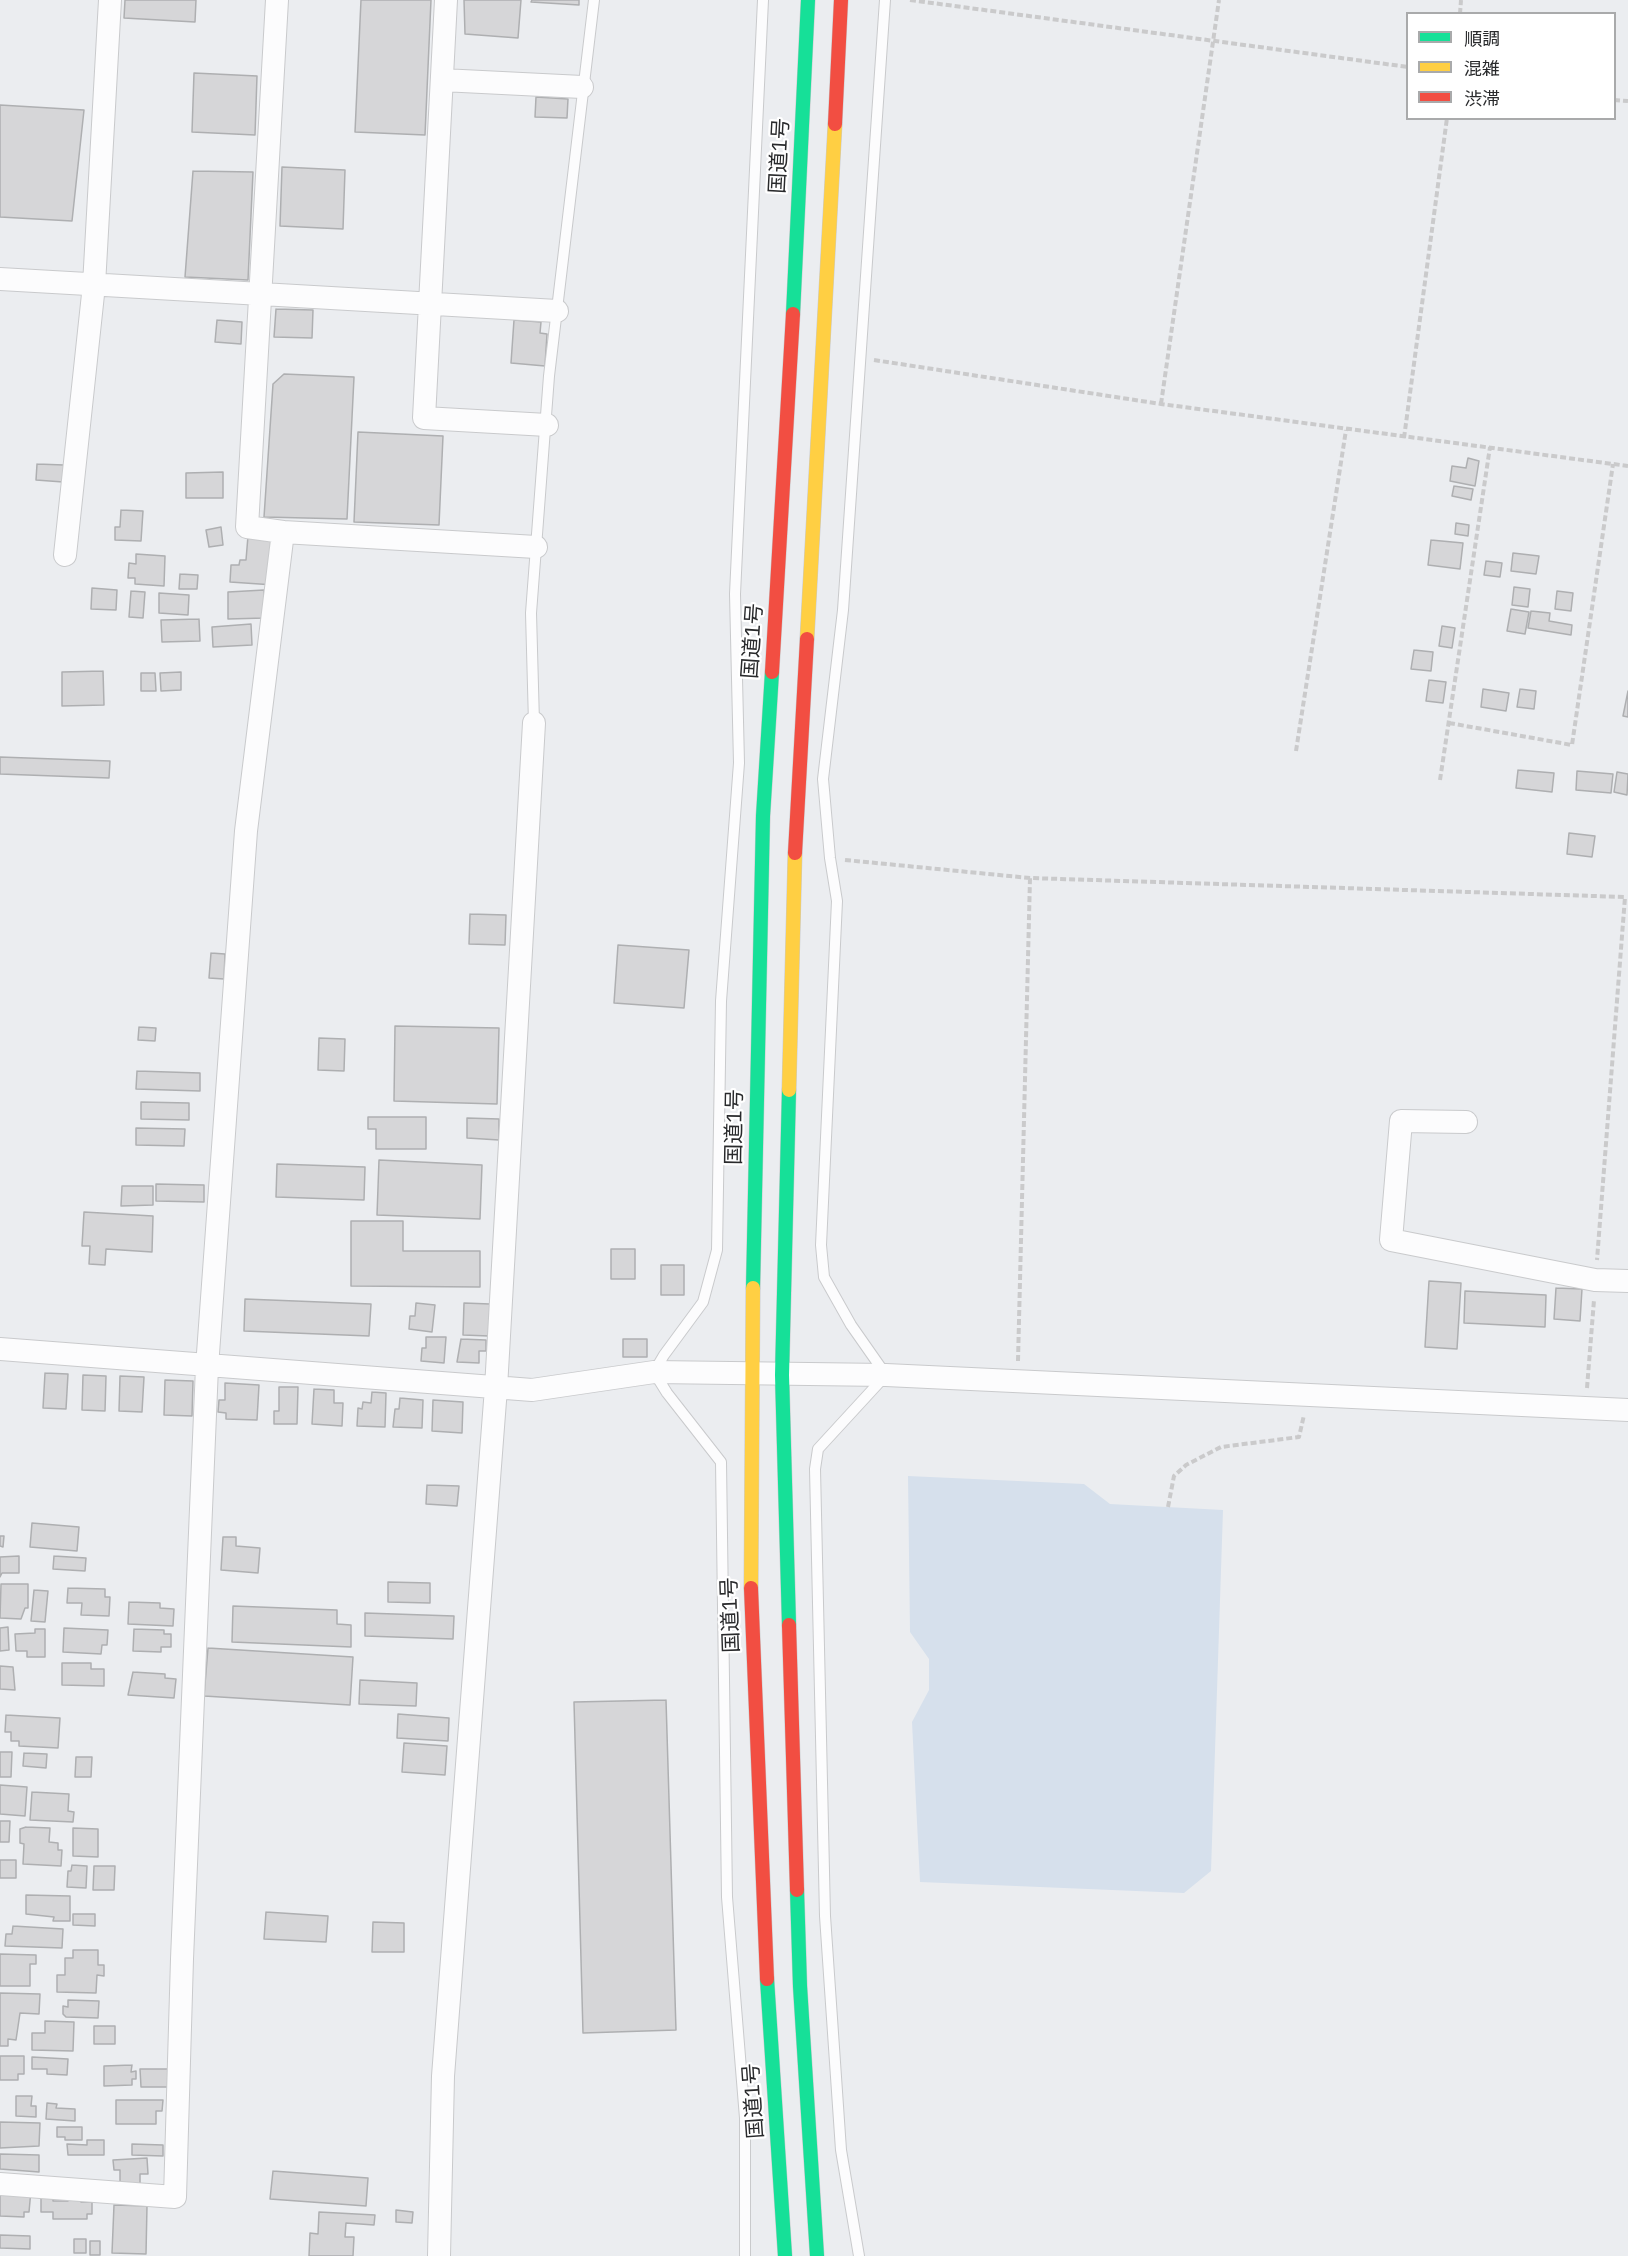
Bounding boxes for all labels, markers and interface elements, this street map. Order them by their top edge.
legend [1406,12,1616,120]
text: 順調 [1464,27,1500,50]
text: 混雑 [1464,57,1500,80]
text: 渋滞 [1464,87,1500,110]
street label: 国道1号 [765,118,795,194]
street label: 国道1号 [738,602,768,680]
street label: 国道1号 [722,1089,748,1165]
street label: 国道1号 [717,1577,745,1653]
street label: 国道1号 [739,2062,769,2140]

